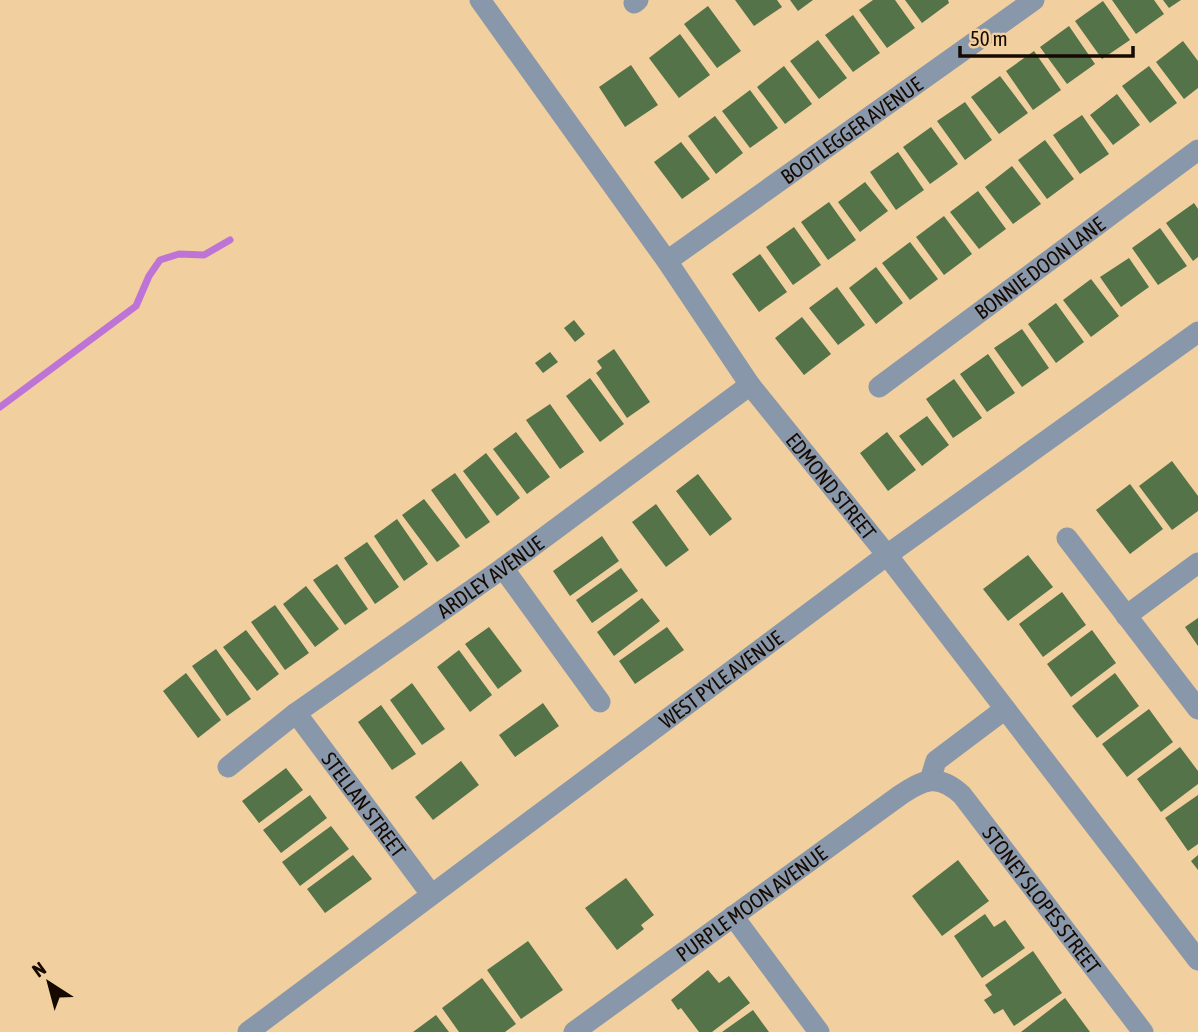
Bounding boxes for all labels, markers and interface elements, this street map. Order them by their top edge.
scale bar [960,14,1133,58]
text: 50 m [970,26,1008,50]
street label: BOOTLEGGER AVENUE [776,72,927,188]
street label: BONNIE DOON LANE [970,212,1109,324]
street label: EDMOND STREET [781,428,881,544]
street label: ARDLEY AVENUE [432,530,548,623]
street label: WEST PYLE AVENUE [654,625,787,733]
street label: STELLAN STREET [317,747,411,861]
street label: STONEY SLOPES STREET [978,821,1106,978]
street label: PURPLE MOON AVENUE [671,841,831,966]
north arrow [14,948,84,1018]
text: N [28,957,50,981]

